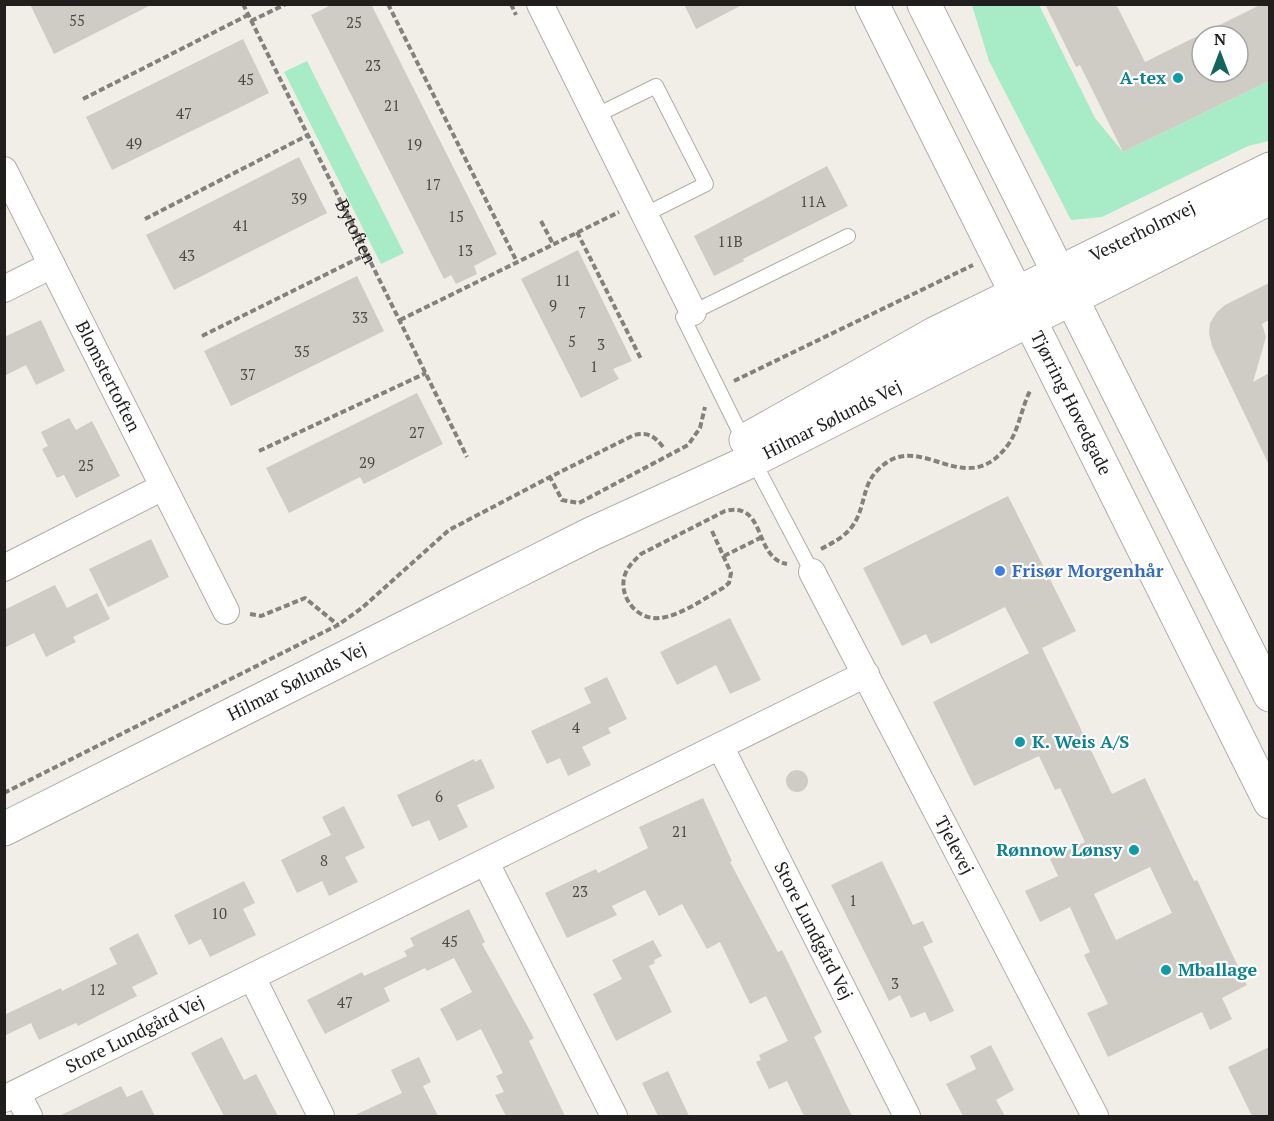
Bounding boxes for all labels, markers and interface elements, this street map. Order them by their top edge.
house number: 55 [69,10,85,30]
house number: 25 [346,12,362,32]
north arrow [1190,24,1250,84]
text: N [1214,28,1226,50]
house number: 23 [365,55,381,75]
place label: A-tex [1120,65,1166,89]
house number: 45 [238,69,254,89]
marker: A-tex [1171,71,1185,85]
house number: 21 [384,95,400,115]
house number: 47 [176,103,192,123]
house number: 49 [126,133,142,153]
house number: 19 [406,134,422,154]
house number: 17 [425,174,441,194]
house number: 39 [291,188,307,208]
house number: 11A [800,191,827,211]
street label: Bytoften [330,195,383,268]
street label: Vesterholmvej [1085,195,1199,267]
house number: 15 [448,206,464,226]
house number: 41 [233,215,249,235]
house number: 11B [717,231,743,251]
house number: 13 [457,240,473,260]
house number: 43 [179,245,195,265]
house number: 11 [555,270,571,290]
house number: 9 [549,295,557,315]
house number: 7 [578,302,586,322]
house number: 33 [352,307,368,327]
street label: Blomstertoften [71,316,147,436]
street label: Tjørring Hovedgade [1026,326,1118,479]
house number: 5 [568,331,576,351]
house number: 3 [597,334,605,354]
house number: 35 [294,341,310,361]
house number: 1 [590,356,598,376]
house number: 37 [240,364,256,384]
street label: Hilmar Sølunds Vej [758,374,905,464]
house number: 27 [409,422,425,442]
house number: 29 [359,452,375,472]
house number: 25 [78,455,94,475]
place label: Frisør Morgenhår [1012,558,1164,582]
marker: Frisør Morgenhår [993,564,1007,578]
street label: Hilmar Sølunds Vej [223,636,370,726]
house number: 4 [572,717,580,737]
place label: K. Weis A/S [1032,729,1129,753]
marker: K. Weis A/S [1013,735,1027,749]
house number: 6 [435,786,443,806]
street label: Tjelevej [930,811,980,878]
house number: 21 [672,821,688,841]
place label: Rønnow Lønsy [996,837,1122,861]
marker: Rønnow Lønsy [1127,843,1141,857]
house number: 8 [320,850,328,870]
street label: Store Lundgård Vej [769,857,859,1003]
house number: 23 [572,881,588,901]
house number: 1 [849,890,857,910]
house number: 10 [211,903,227,923]
house number: 45 [442,931,458,951]
place label: Mballage [1178,957,1257,981]
marker: Mballage [1159,963,1173,977]
house number: 3 [891,973,899,993]
house number: 12 [89,979,105,999]
street label: Store Lundgård Vej [61,989,208,1078]
house number: 47 [337,992,353,1012]

